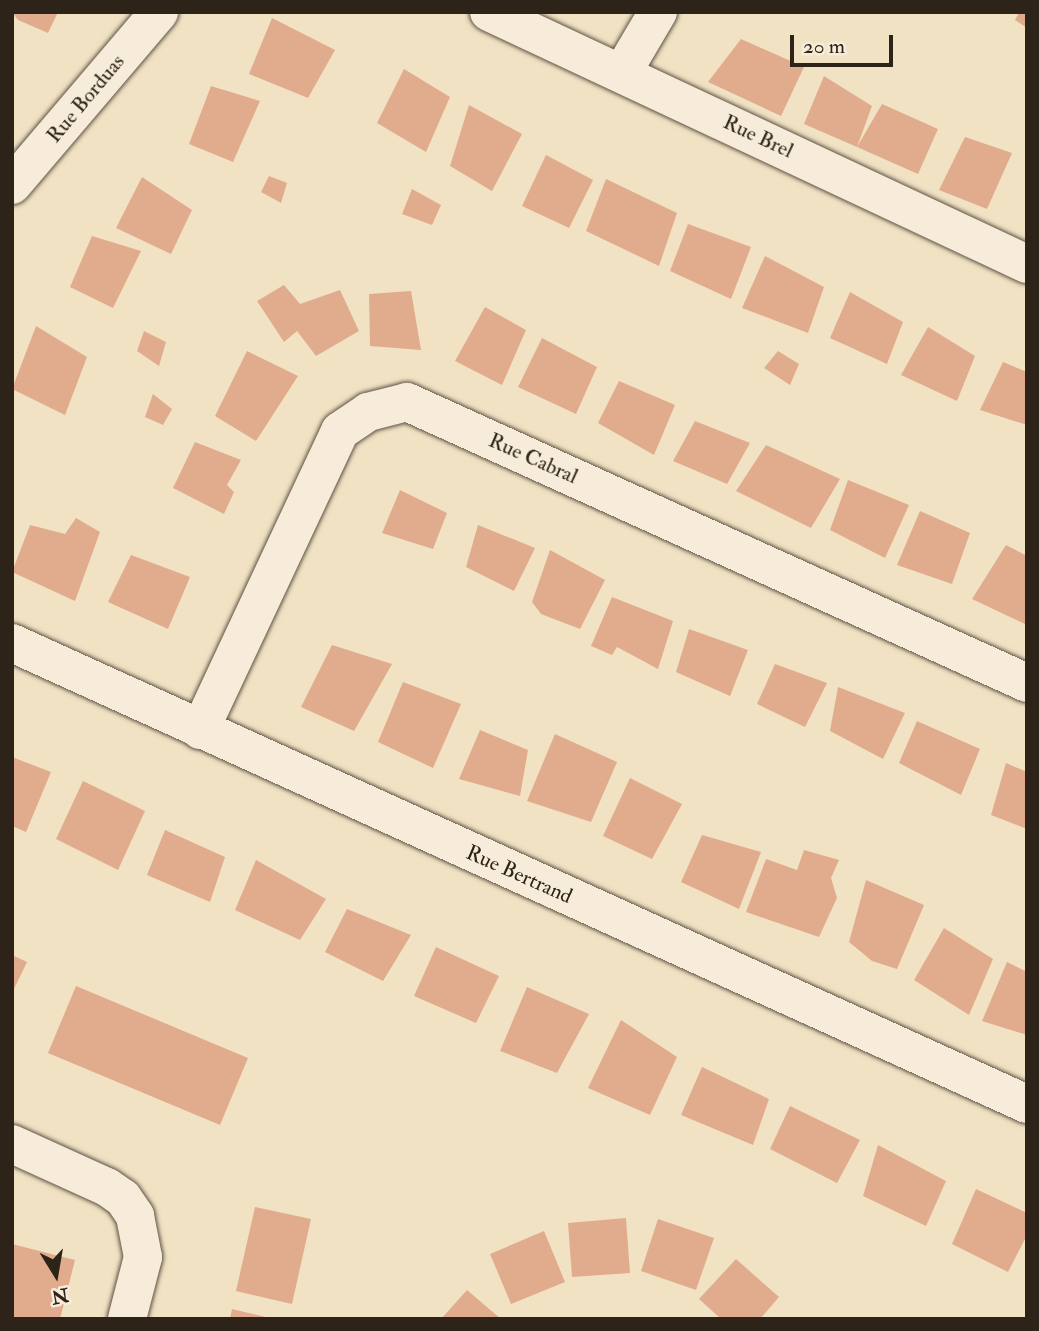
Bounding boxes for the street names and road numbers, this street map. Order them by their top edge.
street label: Rue Borduas [42,50,130,148]
street label: Rue Brel [719,110,797,164]
street label: Rue Cabral [485,428,581,490]
street label: Rue Bertrand [462,840,576,910]

